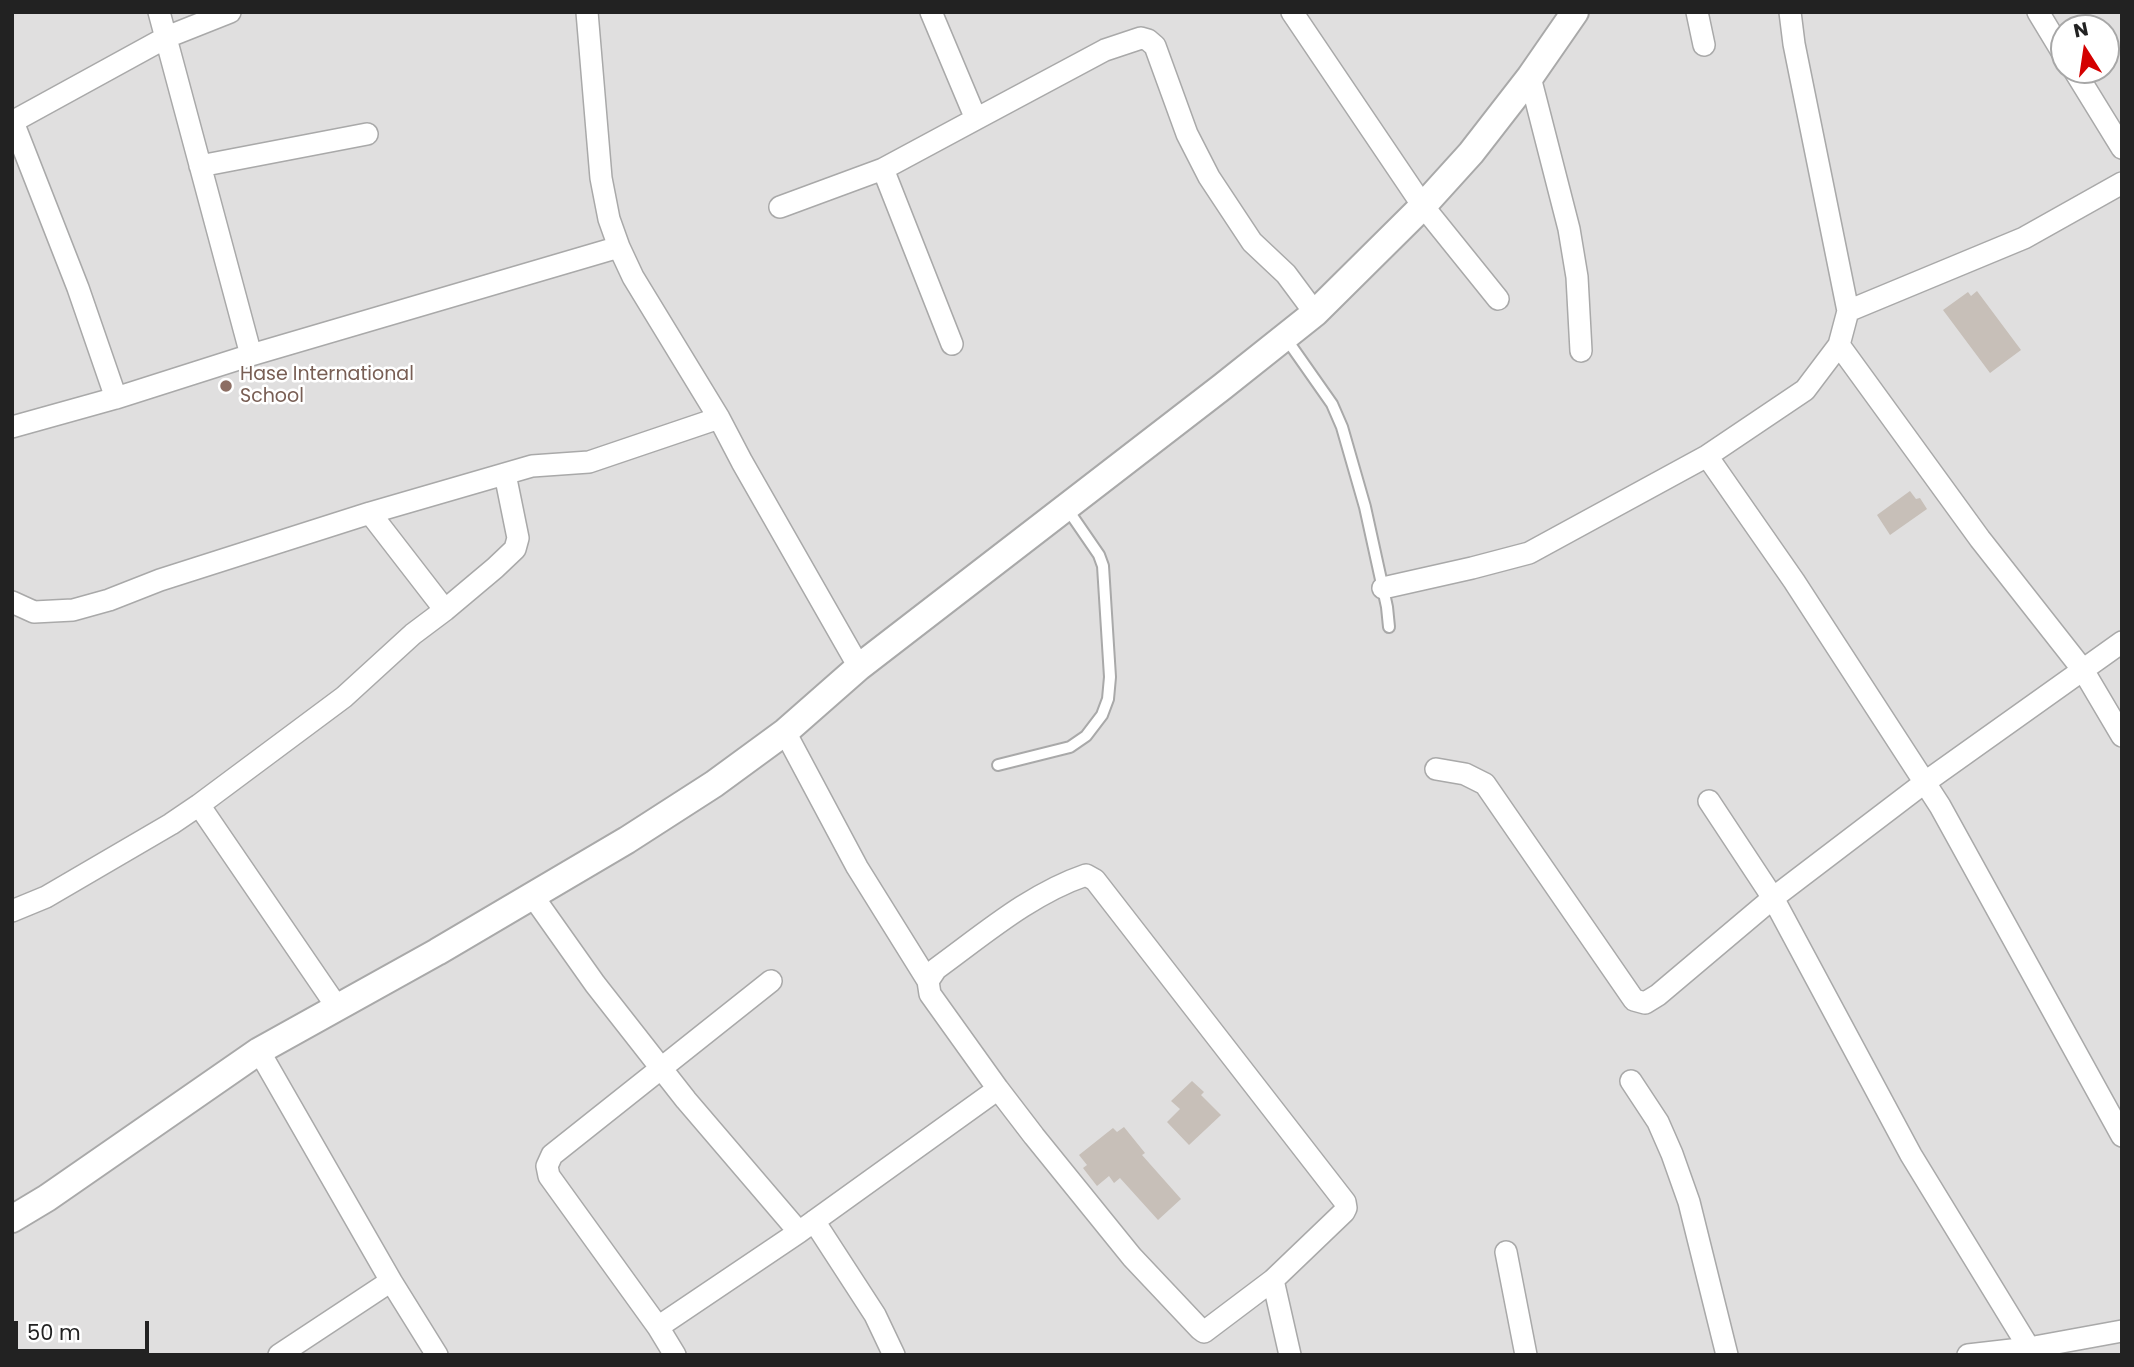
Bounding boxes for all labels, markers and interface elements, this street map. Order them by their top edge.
north arrow [2050,14,2120,84]
text: N [2071,15,2091,45]
place label: Hase International School [240,364,414,408]
marker: Hase International School [218,378,234,394]
scale bar [18,1308,152,1352]
text: 50 m [27,1318,81,1347]

